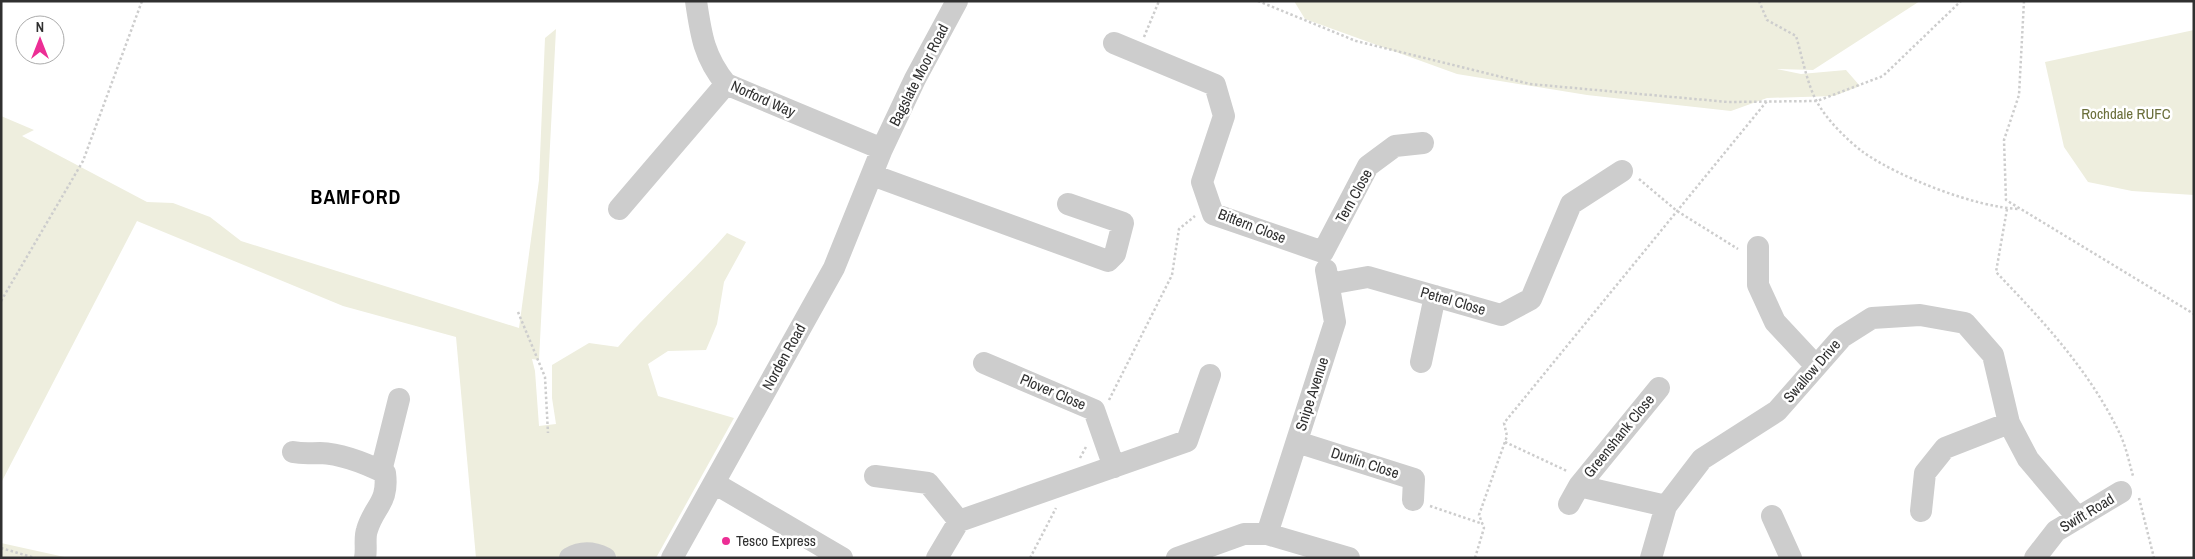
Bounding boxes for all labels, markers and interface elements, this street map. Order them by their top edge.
north arrow [15,15,65,65]
text: N [36,18,44,36]
street label: Bagslate Moor Road [884,20,953,129]
street label: Norford Way [728,75,800,122]
park label: Rochdale RUFC [2081,103,2171,124]
street label: Tern Close [1330,165,1377,227]
district label: BAMFORD [311,183,401,210]
street label: Bittern Close [1215,203,1289,248]
street label: Petrel Close [1418,281,1488,320]
street label: Norden Road [757,320,810,394]
street label: Swallow Drive [1778,334,1845,407]
street label: Snipe Avenue [1290,354,1333,433]
street label: Plover Close [1017,368,1090,415]
street label: Greenshank Close [1578,389,1659,482]
street label: Dunlin Close [1328,442,1402,483]
street label: Swift Road [2056,488,2118,537]
place label: Tesco Express [736,530,816,551]
marker: Tesco Express [720,535,732,547]

